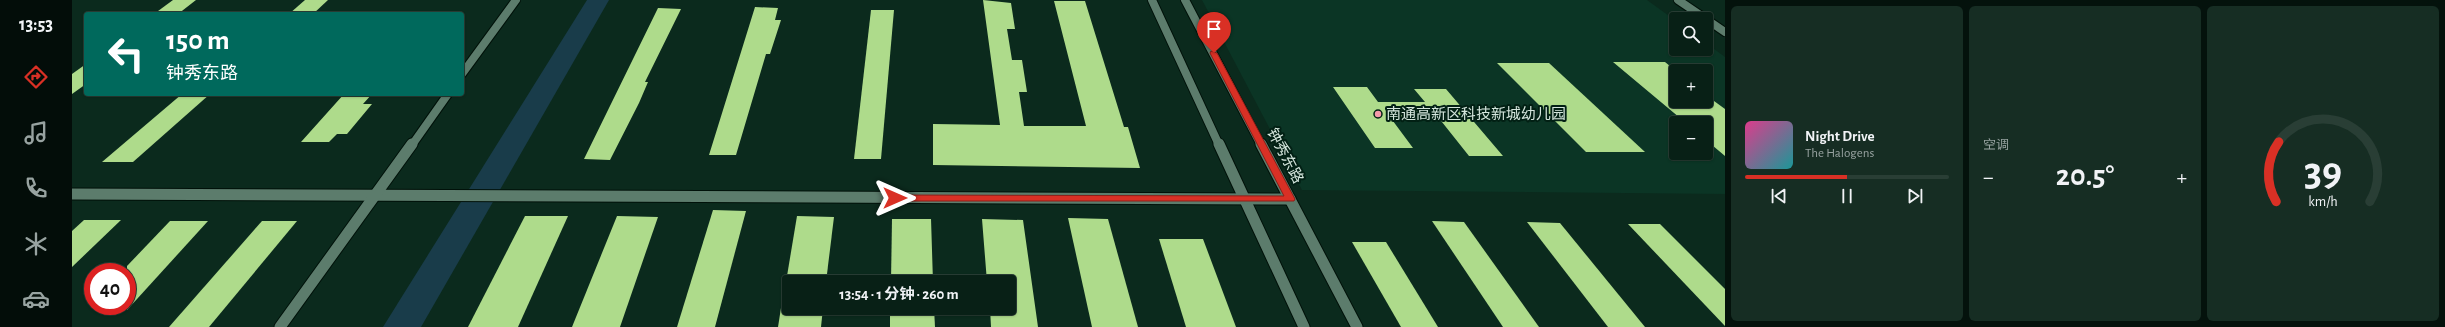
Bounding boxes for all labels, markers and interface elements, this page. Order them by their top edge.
pin [1197,12,1231,53]
map controls [1669,12,1713,160]
button: search [1669,12,1713,56]
text: 13:53 [19,16,53,34]
icon: arrive [1203,18,1225,40]
text: 150 m [166,27,230,55]
icon: left [100,28,152,80]
icon: directions [22,63,50,91]
button: + [1669,64,1713,108]
text: 钟秀东路 [166,65,238,83]
place label: 南通高新区科技新城幼儿园 [1386,106,1566,122]
marker: 南通高新区科技新城幼儿园 [1373,109,1383,119]
button: − [1669,116,1713,160]
icon: music [22,119,50,147]
street label: 钟秀东路 [1264,126,1307,186]
text: Night Drive [1805,129,1875,144]
text: 空调 [1983,139,2009,152]
text: The Halogens [1805,147,1874,160]
text: 39 [2304,151,2342,192]
text: 20.5° [2056,161,2114,191]
text: − [1983,166,1994,188]
text: + [2176,166,2187,188]
icon: phone [22,174,50,202]
position arrow [874,177,916,219]
icon: previous [1768,185,1790,207]
icon: pause [1836,185,1858,207]
icon: next [1904,185,1926,207]
text: km/h [2308,194,2338,208]
icon: climate [22,230,50,258]
speed limit sign: 40 [84,263,136,315]
icon: car [22,285,50,313]
text: 13:54 · 1 分钟 · 260 m [839,287,959,302]

